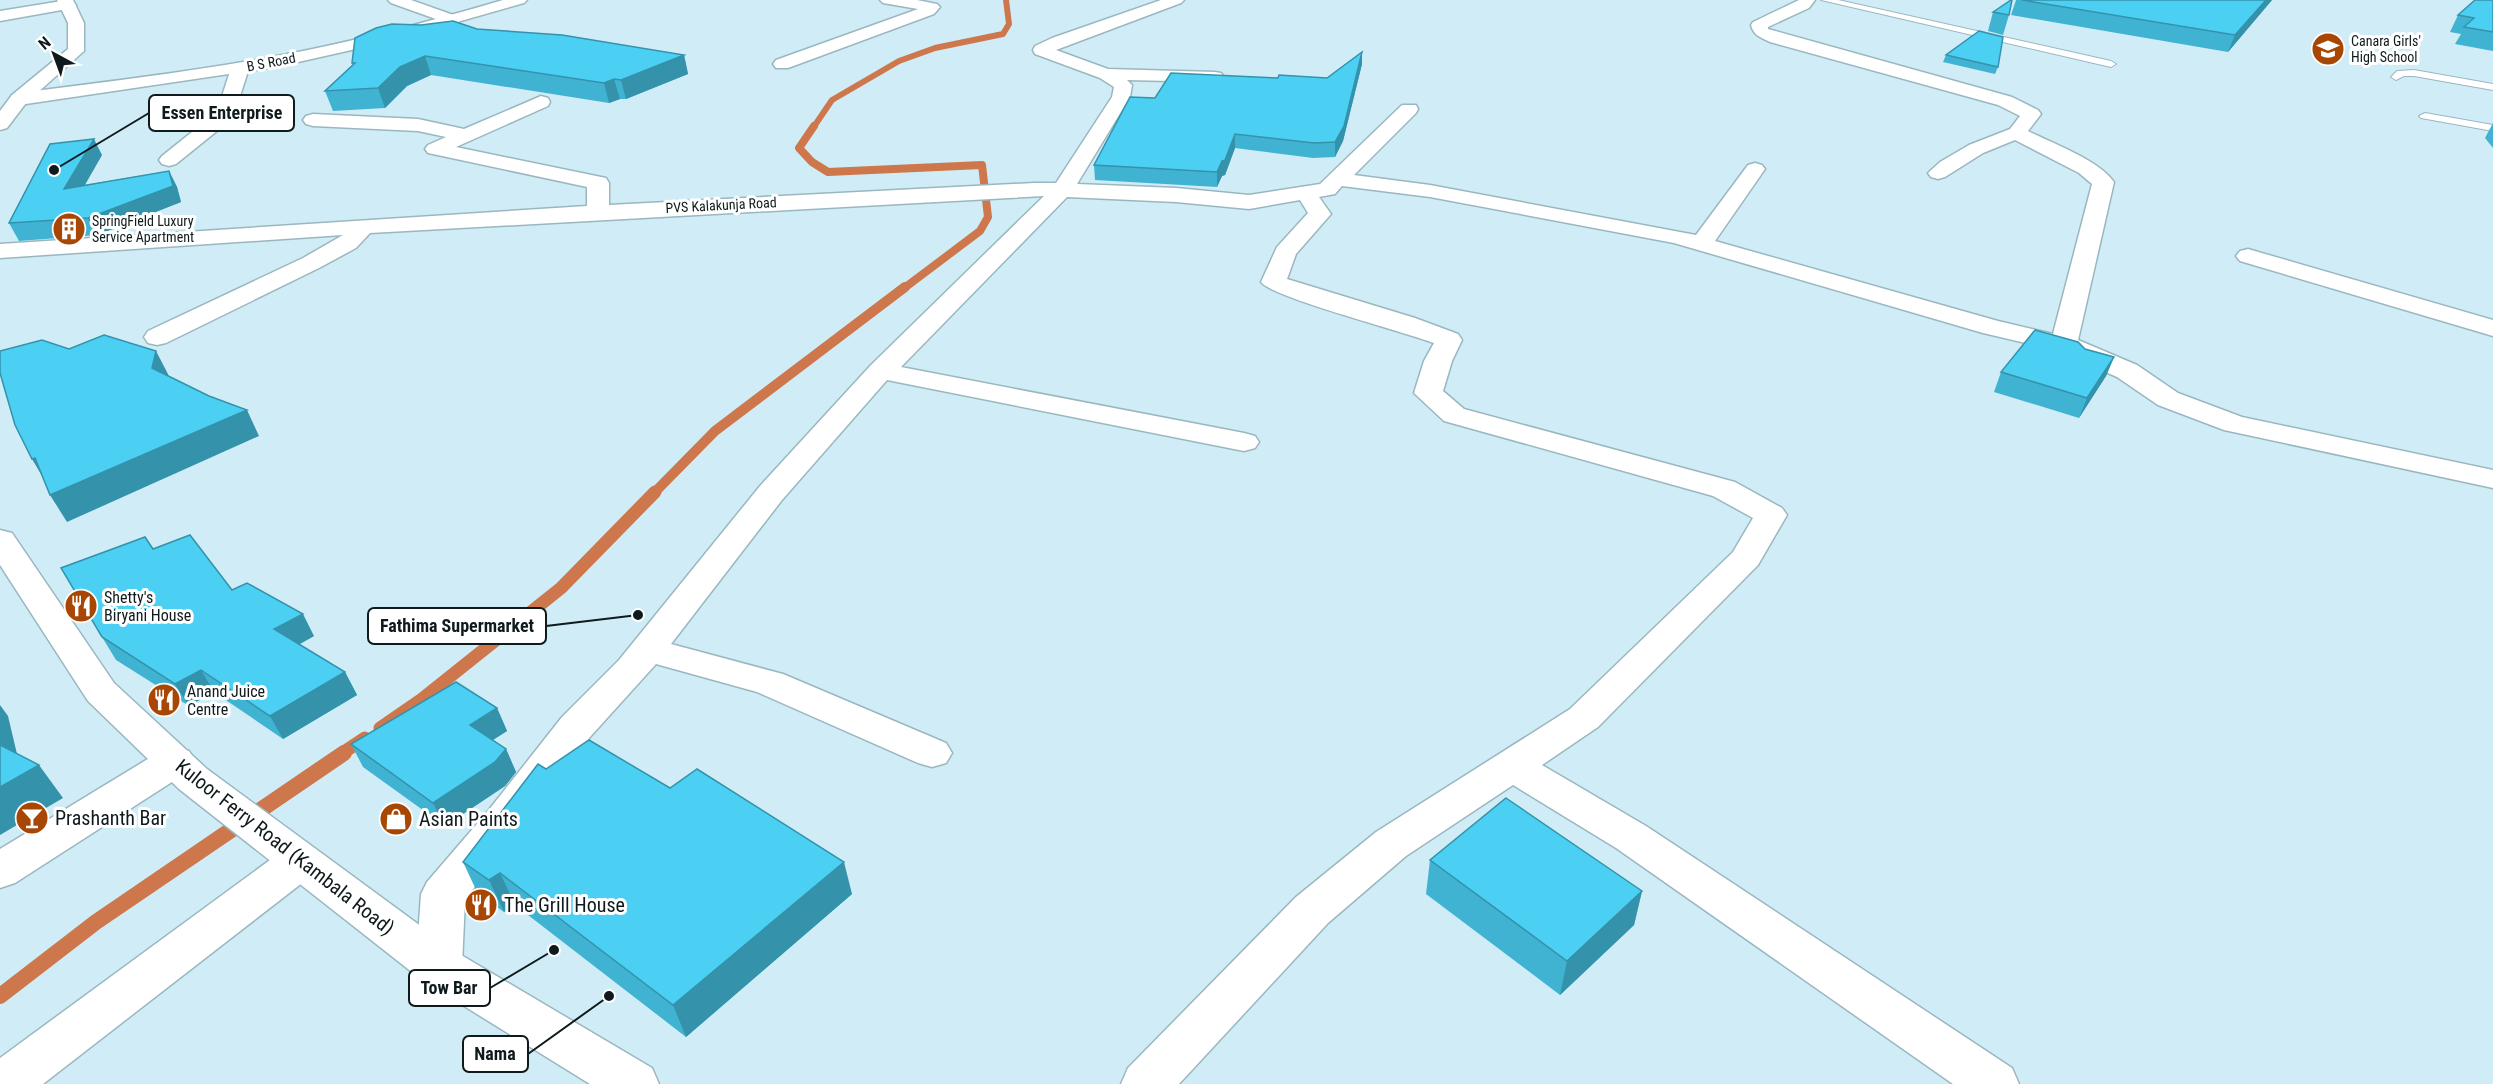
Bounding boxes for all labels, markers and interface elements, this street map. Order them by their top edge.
north arrow [24,24,84,84]
school or university icon: Canara Girls' High School [2310,31,2346,67]
text: N [35,33,54,53]
place label: Canara Girls' High School [2351,33,2421,65]
street label: B S Road [245,49,297,75]
callout: Essen Enterprise [149,95,294,131]
text: Essen Enterprise [162,102,283,123]
street label: PVS Kalakunja Road [665,194,777,216]
building icon: SpringField Luxury Service Apartment [51,211,87,247]
place label: SpringField Luxury Service Apartment [92,213,194,245]
restaurant icon: Shetty's Biryani House [63,588,99,624]
place label: Shetty's Biryani House [104,588,191,625]
callout: Fathima Supermarket [368,608,546,644]
text: Fathima Supermarket [380,615,535,636]
restaurant icon: Anand Juice Centre [146,682,182,718]
place label: Anand Juice Centre [187,682,265,719]
street label: Kuloor Ferry Road (Kambala Road) [171,754,399,940]
bar icon: Prashanth Bar [14,800,50,836]
shop icon: Asian Paints [378,801,414,837]
place label: Prashanth Bar [55,806,166,830]
place label: Asian Paints [419,807,518,831]
restaurant icon: The Grill House [463,887,499,923]
place label: The Grill House [504,893,625,917]
callout: Tow Bar [409,970,490,1006]
text: Tow Bar [420,977,478,998]
callout: Nama [463,1036,528,1072]
text: Nama [474,1043,516,1064]

